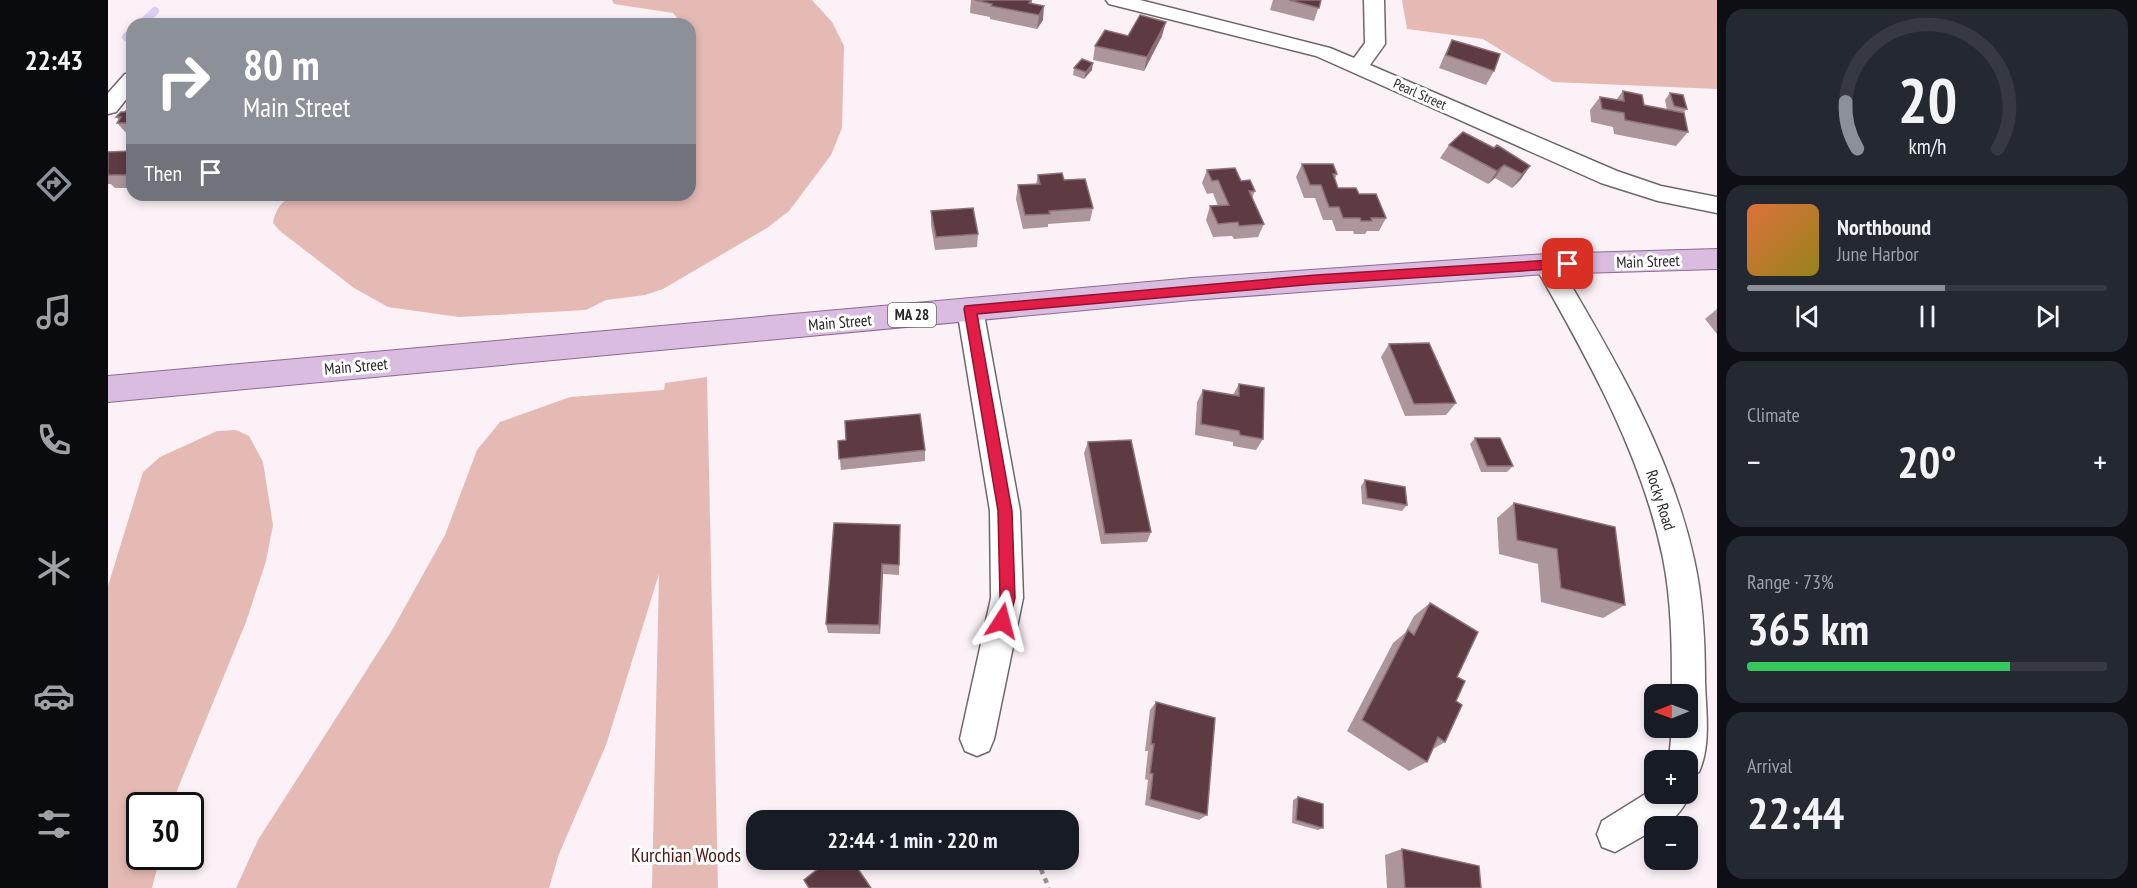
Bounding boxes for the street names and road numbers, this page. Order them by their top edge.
street label: Pearl Street [1391,74,1450,114]
street label: Main Street [1616,250,1681,272]
road number: MA 28 [888,303,936,327]
street label: Main Street [807,309,873,335]
street label: Main Street [323,353,389,379]
street label: Rocky Road [1642,467,1680,533]

